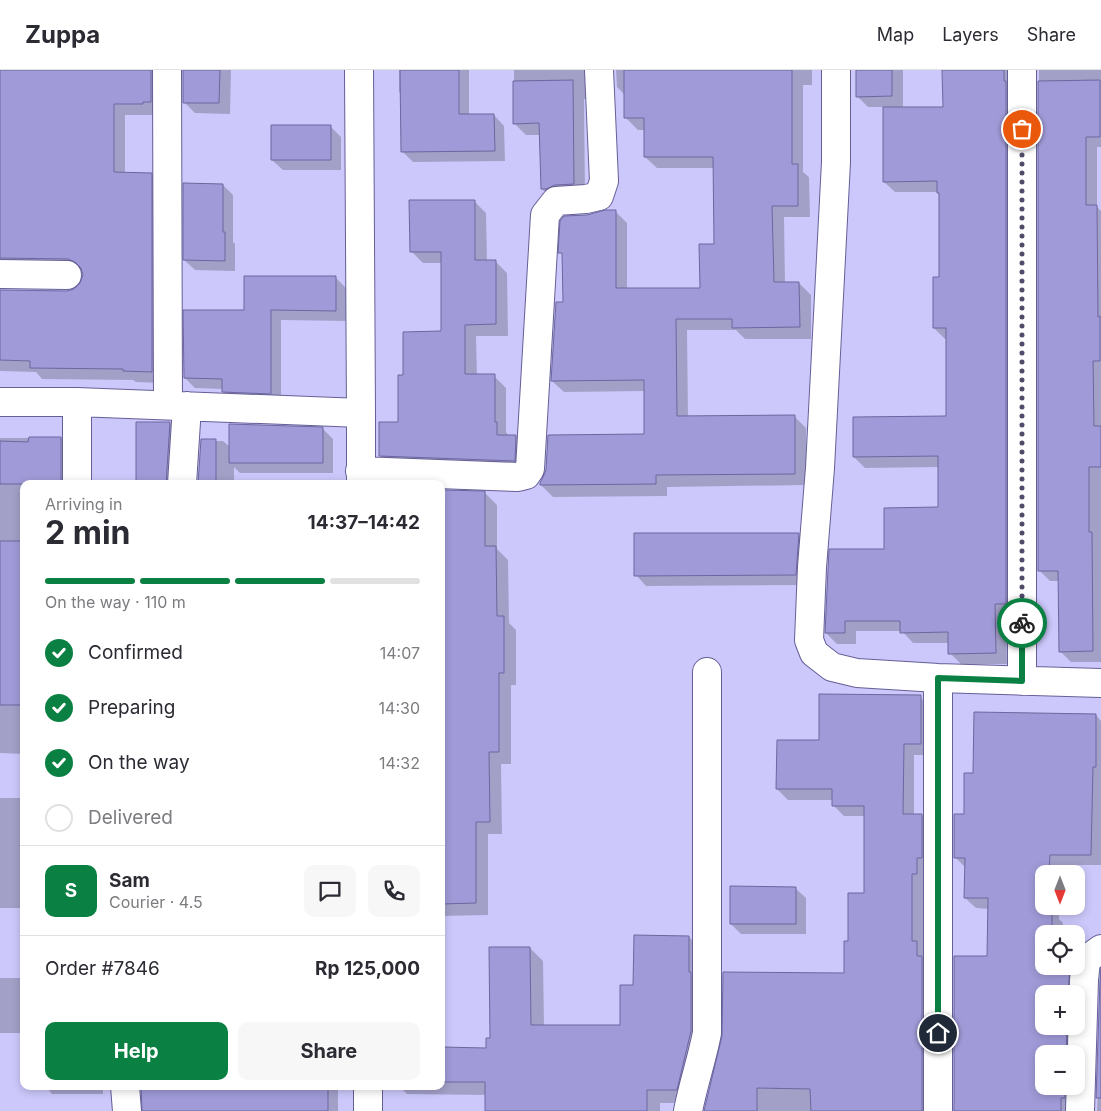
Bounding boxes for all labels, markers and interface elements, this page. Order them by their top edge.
text: Zuppa [25,20,100,49]
text: Map [877,24,914,45]
text: Layers [942,24,999,45]
text: Share [1027,24,1076,45]
pin [1001,108,1043,150]
icon: bag [1008,115,1036,143]
text: Arriving in [45,494,122,514]
text: 14:37–14:42 [308,511,420,534]
text: 2 min [45,513,131,552]
text: On the way · 110 m [45,592,186,612]
courier [997,598,1047,648]
icon: bike [1008,609,1036,637]
icon: check [45,639,73,667]
text: Confirmed [88,641,183,664]
text: 14:07 [380,643,420,663]
icon: check [45,694,73,722]
text: Preparing [88,696,175,719]
text: 14:30 [379,698,420,718]
icon: check [45,749,73,777]
text: On the way [88,751,190,774]
text: 14:32 [379,753,420,773]
text: Delivered [88,806,173,829]
button: chat [304,865,356,917]
button: phone [368,865,420,917]
north arrow [1035,865,1085,915]
map controls [1035,865,1085,1095]
text: Sam [109,869,150,892]
text: S [65,879,77,902]
text: Courier · 4.5 [109,892,203,912]
button: locate [1035,925,1085,975]
text: Order #7846 [45,957,160,980]
text: Rp 125,000 [315,957,420,980]
button: + [1035,985,1085,1035]
pin [917,1012,959,1054]
icon: home [924,1019,952,1047]
button: Help [45,1022,228,1080]
button: Share [238,1022,420,1080]
button: − [1035,1045,1085,1095]

